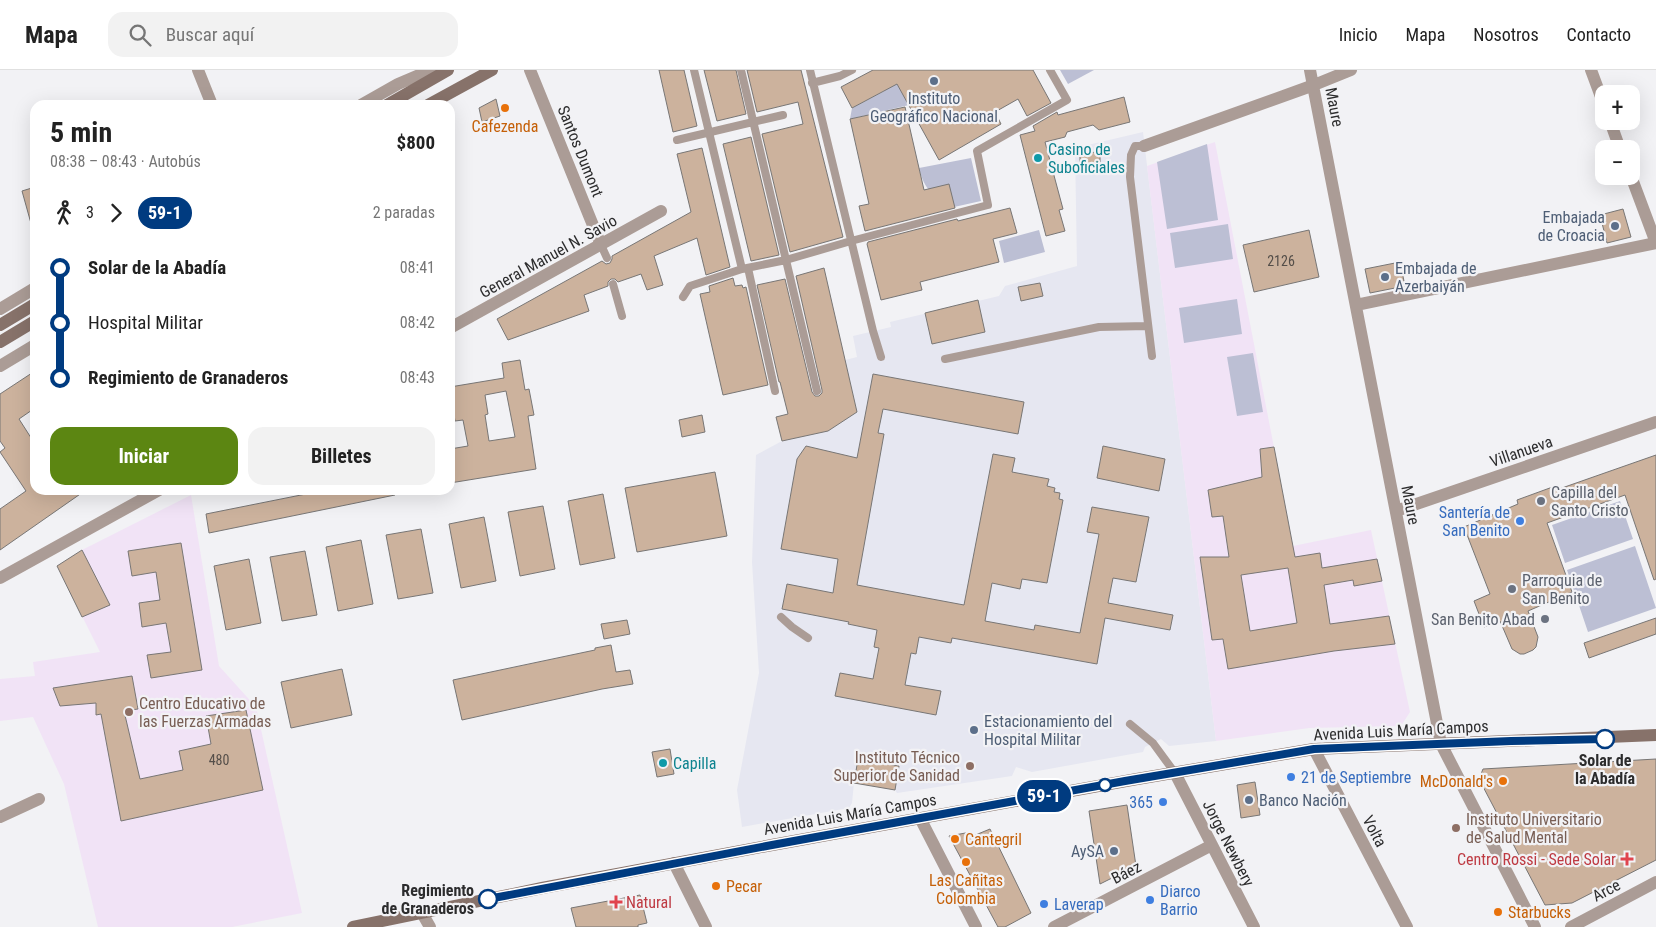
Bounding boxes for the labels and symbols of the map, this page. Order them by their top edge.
marker: Instituto Geográfico Nacional [928,75,940,87]
street label: Maure [1321,86,1348,128]
place label: Instituto Geográfico Nacional [870,89,998,126]
marker: Cafezenda [499,102,511,114]
street label: Santos Dumont [554,103,608,200]
place label: Cafezenda [472,117,538,136]
place label: Casino de Suboficiales [1048,140,1125,177]
marker: Casino de Suboficiales [1032,152,1044,164]
place label: Embajada de Croacia [1538,208,1605,245]
street label: General Manuel N. Savio [476,211,620,302]
marker: Embajada de Croacia [1609,220,1621,232]
house number: 2126 [1267,253,1295,269]
place label: Embajada de Azerbaiyán [1395,259,1477,296]
marker: Embajada de Azerbaiyán [1379,271,1391,283]
street label: Villanueva [1487,432,1555,471]
place label: Capilla del Santo Cristo [1551,483,1629,520]
street label: Maure [1397,484,1424,526]
marker: Capilla del Santo Cristo [1535,495,1547,507]
place label: Santería de San Benito [1439,503,1510,540]
marker: Santería de San Benito [1514,515,1526,527]
place label: Parroquia de San Benito [1522,571,1602,608]
marker: Parroquia de San Benito [1506,583,1518,595]
place label: San Benito Abad [1431,610,1535,629]
marker: San Benito Abad [1539,613,1551,625]
place label: Centro Educativo de las Fuerzas Armadas [139,694,271,731]
marker: Centro Educativo de las Fuerzas Armadas [123,706,135,718]
place label: Estacionamiento del Hospital Militar [984,712,1113,749]
street label: Avenida Luis María Campos [1313,716,1489,745]
marker: Estacionamiento del Hospital Militar [968,724,980,736]
marker: Solar de la Abadía [1595,729,1615,749]
place label: Instituto Técnico Superior de Sanidad [833,748,960,785]
place label: Solar de la Abadía [1575,751,1635,788]
house number: 480 [209,752,229,768]
place label: Capilla [673,754,716,773]
marker: Capilla [657,757,669,769]
marker: Instituto Técnico Superior de Sanidad [964,760,976,772]
place label: 21 de Septiembre [1301,768,1411,787]
marker: 21 de Septiembre [1285,771,1297,783]
place label: McDonald's [1420,772,1493,791]
marker: McDonald's [1497,775,1509,787]
unlabelled marker [1098,778,1112,792]
line badge: 59-1 [1009,780,1079,812]
street label: Avenida Luis María Campos [762,790,938,839]
place label: Banco Nación [1259,791,1347,810]
place label: 365 [1129,793,1153,812]
marker: Banco Nación [1243,794,1255,806]
marker: 365 [1157,796,1169,808]
street label: Jorge Newbery [1199,797,1259,890]
place label: Instituto Universitario de Salud Mental [1466,810,1602,847]
street label: Volta [1358,812,1391,850]
marker: Instituto Universitario de Salud Mental [1450,822,1462,834]
place label: Cantegril [965,830,1022,849]
marker: Cantegril [949,833,961,845]
place label: AySA [1071,842,1104,861]
marker: AySA [1108,845,1120,857]
place label: Centro Rossi - Sede Solar [1457,850,1616,869]
marker: Centro Rossi - Sede Solar [1620,852,1634,866]
marker: Las Cañitas Colombia [960,856,972,868]
street label: Báez [1108,857,1144,888]
place label: Las Cañitas Colombia [929,871,1003,908]
street label: Arce [1589,875,1623,906]
place label: Pecar [726,877,762,896]
marker: Pecar [710,880,722,892]
place label: Regimiento de Granaderos [382,881,474,918]
place label: Diarco Barrio [1160,882,1201,919]
marker: Regimiento de Granaderos [478,889,498,909]
place label: Natural [626,893,672,912]
marker: Diarco Barrio [1144,894,1156,906]
place label: Laverap [1054,895,1104,914]
marker: Natural [610,896,622,908]
marker: Laverap [1038,898,1050,910]
place label: Starbucks [1508,903,1571,922]
marker: Starbucks [1492,906,1504,918]

